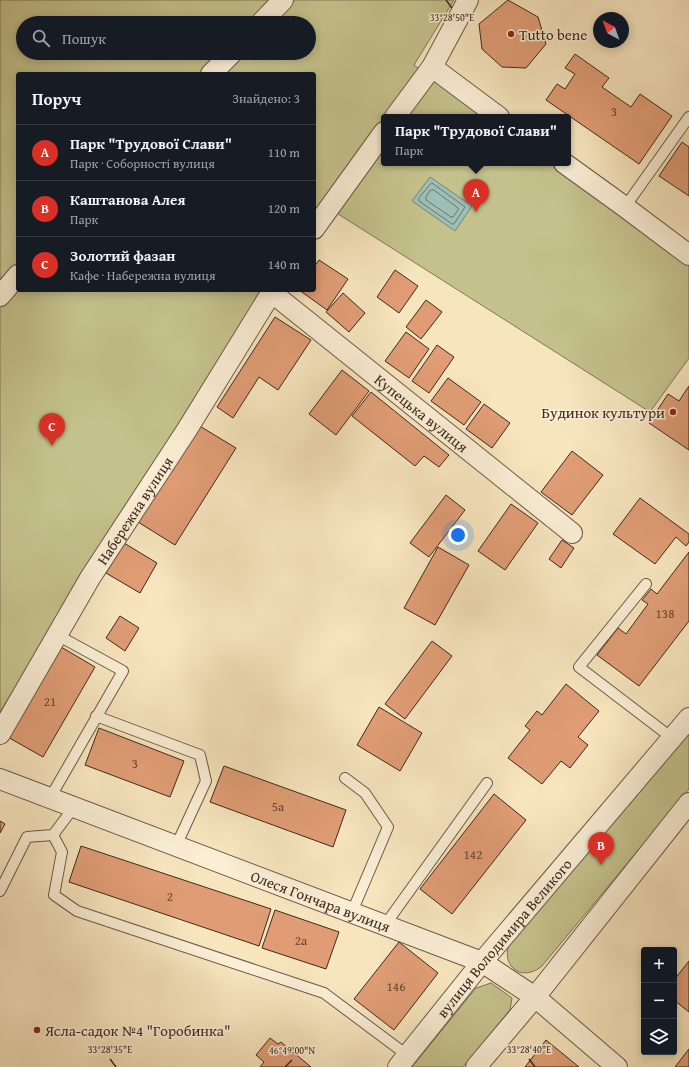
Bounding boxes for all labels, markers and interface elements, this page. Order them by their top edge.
text: 33°28'50"E [430,10,474,25]
north arrow [593,12,629,48]
search box [16,16,316,60]
place label: Tutto bene [519,24,587,45]
icon: search [30,27,52,49]
text: Пошук [62,28,106,49]
marker: Tutto bene [506,29,516,39]
text: Поруч [32,86,81,111]
text: Знайдено: 3 [232,89,300,108]
house number: 3 [611,102,617,121]
popup [381,114,571,166]
text: Парк "Трудової Слави" [395,120,557,141]
text: Парк "Трудової Слави" [70,133,232,154]
text: Парк [395,141,423,160]
text: A [41,143,49,162]
text: 110 m [268,143,300,162]
text: Парк · Соборності вулиця [70,154,215,173]
pin: A [463,179,489,212]
text: Каштанова Алея [70,189,185,210]
text: B [41,199,49,218]
text: 120 m [268,199,300,218]
text: Парк [70,210,98,229]
text: Золотий фазан [70,245,176,266]
text: C [41,255,49,274]
text: 140 m [268,255,300,274]
text: Кафе · Набережна вулиця [70,266,216,285]
street label: Купецька вулиця [370,369,473,457]
place label: Будинок культури [542,402,665,423]
marker: Будинок культури [668,407,678,417]
pin: C [39,413,65,446]
street label: Набережна вулиця [91,452,178,569]
your location [448,525,468,545]
house number: 138 [656,604,674,623]
house number: 21 [44,692,56,711]
house number: 3 [132,754,138,773]
house number: 5а [272,797,285,816]
pin: B [588,832,614,865]
house number: 142 [464,845,482,864]
street label: вулиця Володимира Великого [431,853,576,1022]
street label: Олеся Гончара вулиця [248,865,394,937]
house number: 2 [167,887,173,906]
house number: 2а [295,931,308,950]
map controls [641,947,677,1055]
button: + [641,947,677,983]
house number: 146 [387,977,405,996]
button: − [641,983,677,1019]
button: layers [641,1019,677,1055]
place label: Ясла-садок №4 "Горобинка" [44,1020,231,1041]
marker: Ясла-садок №4 "Горобинка" [32,1025,42,1035]
text: 33°28'35"E [88,1042,132,1057]
text: 33°28'40"E [507,1042,551,1057]
text: 46°49'00"N [269,1043,315,1058]

